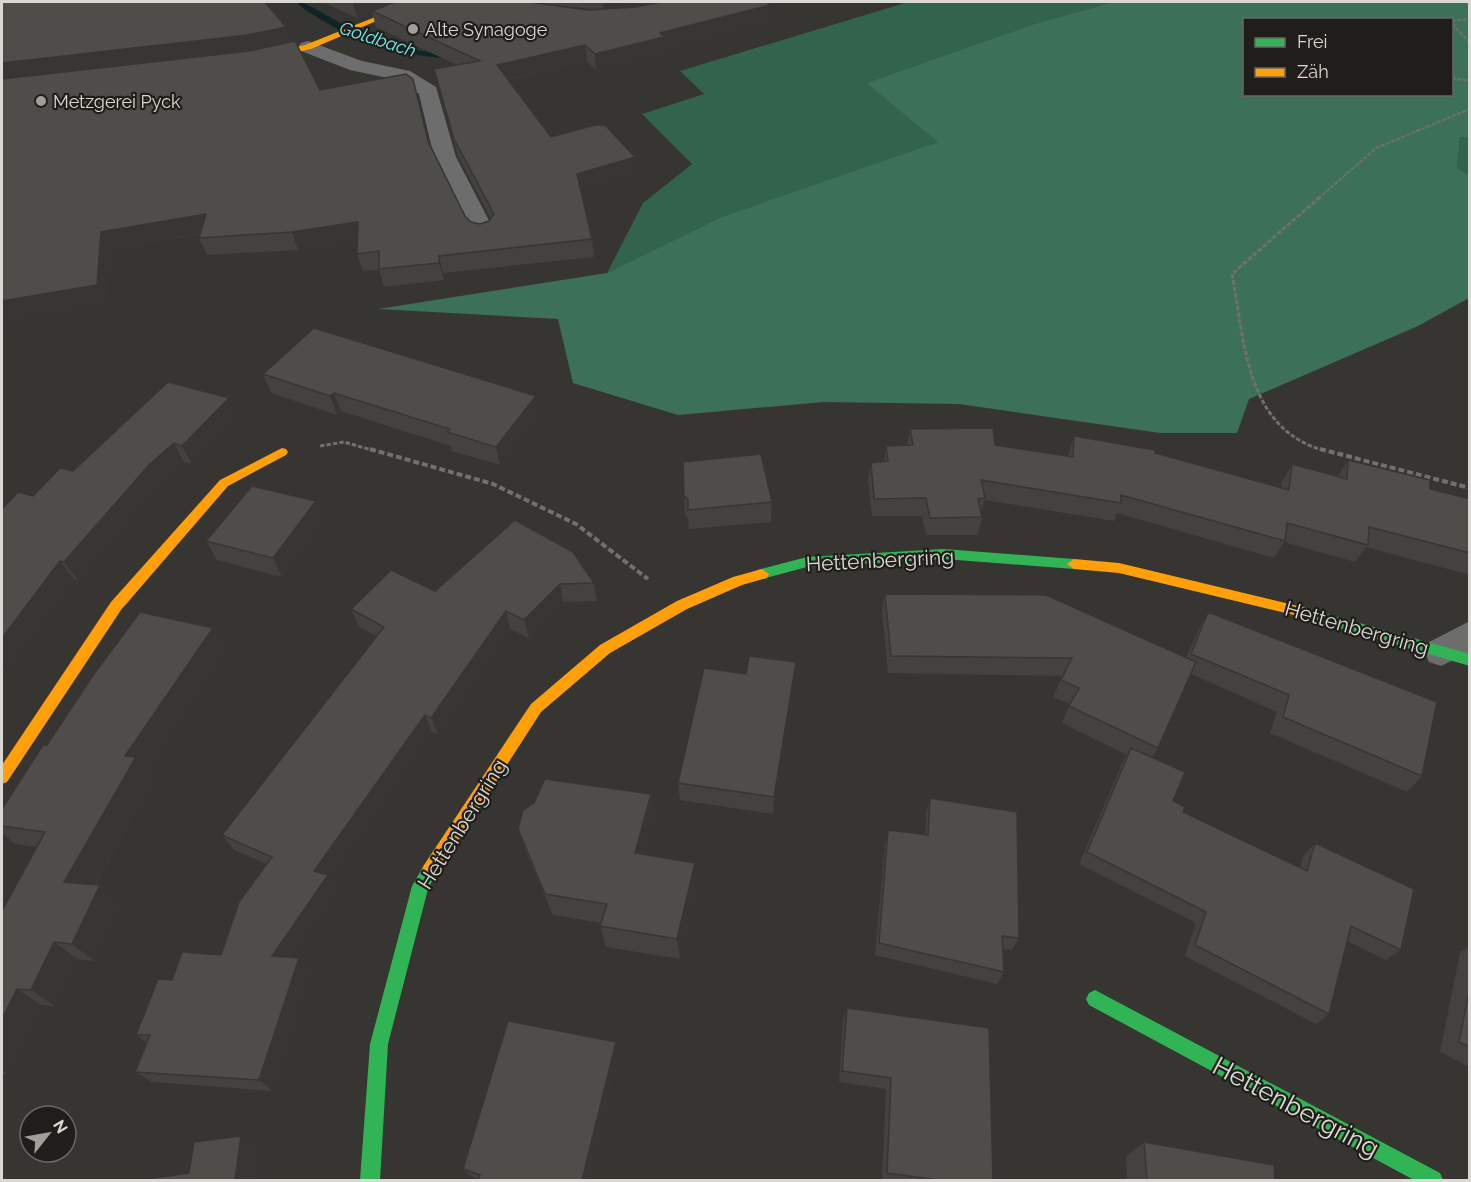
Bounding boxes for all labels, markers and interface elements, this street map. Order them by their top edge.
water label: Goldbach [337,17,419,61]
legend [1243,18,1453,96]
place label: Alte Synagoge [425,19,548,40]
marker: Alte Synagoge [406,22,420,36]
text: Frei [1297,31,1327,52]
text: Zäh [1297,61,1329,82]
place label: Metzgerei Pyck [53,91,181,112]
marker: Metzgerei Pyck [34,94,48,108]
street label: Hettenbergring [805,544,955,576]
street label: Hettenbergring [1282,596,1432,660]
street label: Hettenbergring [412,754,512,894]
street label: Hettenbergring [1208,1051,1384,1163]
north arrow [18,1104,78,1164]
text: N [49,1116,72,1137]

